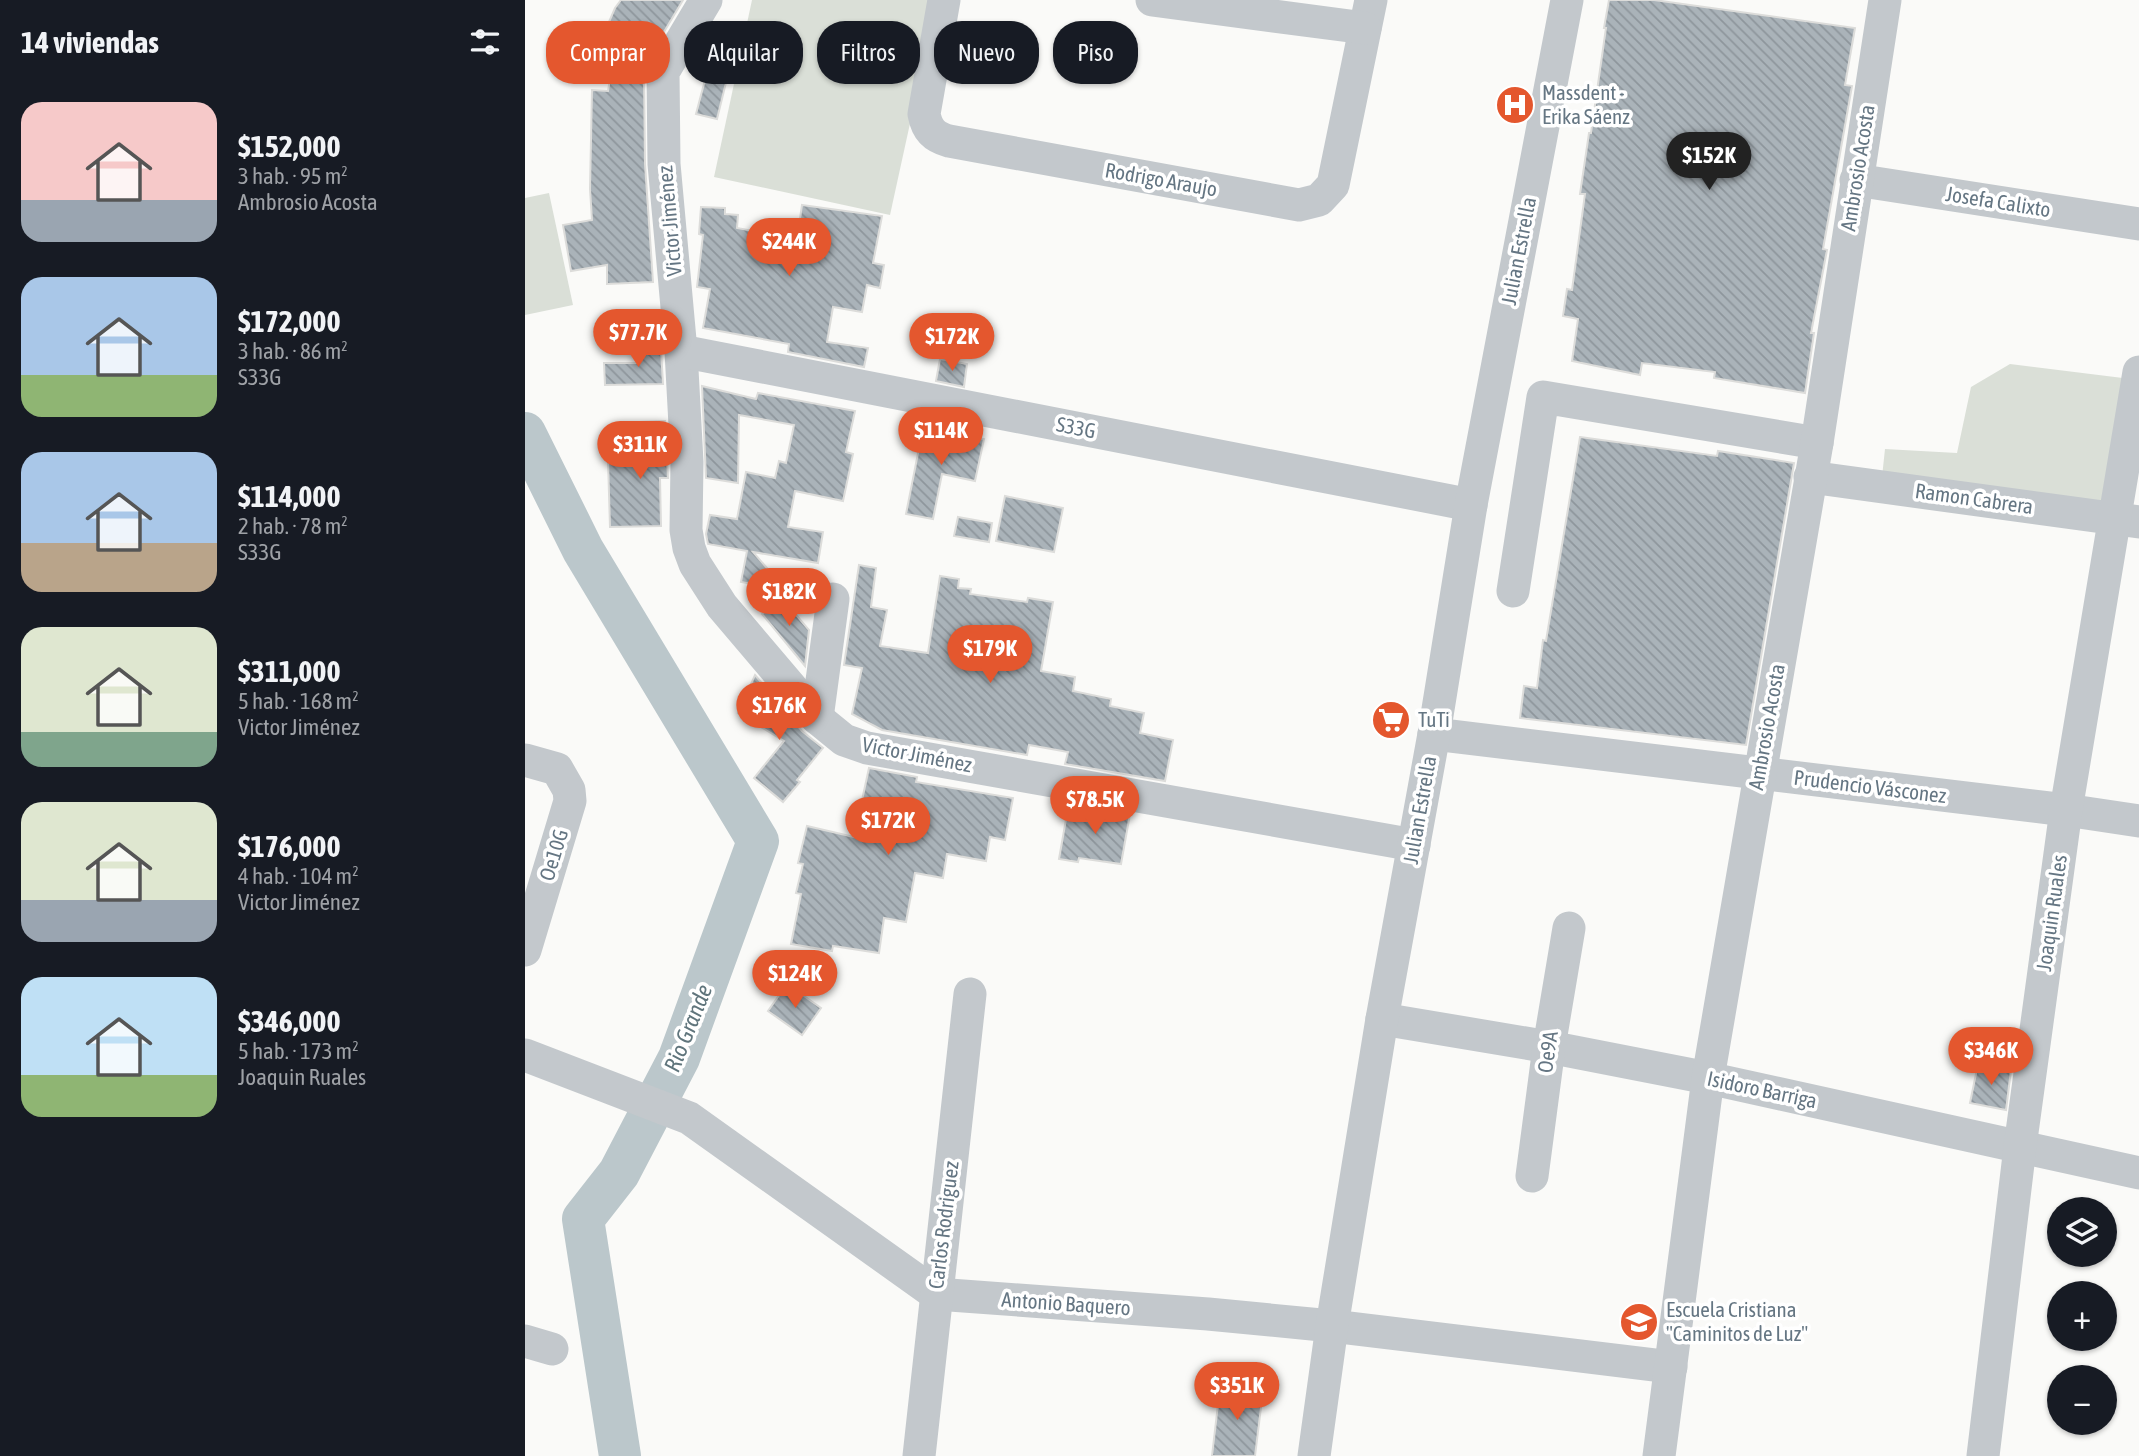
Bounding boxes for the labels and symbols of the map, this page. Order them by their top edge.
place label: Massdent - Erika Sáenz [1542,80,1630,128]
hospital icon: Massdent - Erika Sáenz [1494,84,1536,126]
street label: Ambrosio Acosta [1835,103,1879,233]
pin: $152K [1660,132,1758,192]
street label: Rodrigo Araujo [1103,157,1219,201]
street label: Victor Jiménez [652,164,686,277]
street label: Josefa Calixto [1944,181,2052,221]
street label: Julian Estrella [1496,195,1540,307]
pin: $244K [740,218,838,278]
pin: $77.7K [581,310,695,369]
pin: $172K [903,314,1001,373]
pin: $114K [892,407,990,467]
street label: S33G [1054,411,1098,443]
pin: $311K [591,421,689,481]
street label: Ramon Cabrera [1914,478,2035,518]
pin: $182K [740,568,838,628]
pin: $179K [941,626,1039,685]
street label: Ambrosio Acosta [1743,662,1789,792]
pin: $176K [730,682,828,742]
supermarket icon: TuTi [1370,699,1412,741]
place label: TuTi [1418,707,1450,731]
street label: Victor Jiménez [860,732,974,776]
street label: Julian Estrella [1398,754,1440,866]
street label: Prudencio Vásconez [1793,765,1948,807]
pin: $78.5K [1038,776,1152,836]
pin: $172K [839,798,937,857]
street label: Oe10G [534,826,572,883]
street label: Joaquin Ruales [2031,853,2071,972]
pin: $124K [746,950,844,1010]
water label: Rio Grande [659,980,717,1076]
pin: $346K [1942,1028,2040,1087]
street label: Oe9A [1532,1029,1562,1074]
street label: Isidoro Barriga [1705,1066,1819,1112]
street label: Carlos Rodriguez [923,1159,963,1290]
street label: Antonio Baquero [1001,1287,1131,1319]
place label: Escuela Cristiana "Caminitos de Luz" [1666,1297,1808,1345]
school or university icon: Escuela Cristiana "Caminitos de Luz" [1618,1301,1660,1343]
pin: $351K [1188,1362,1286,1422]

